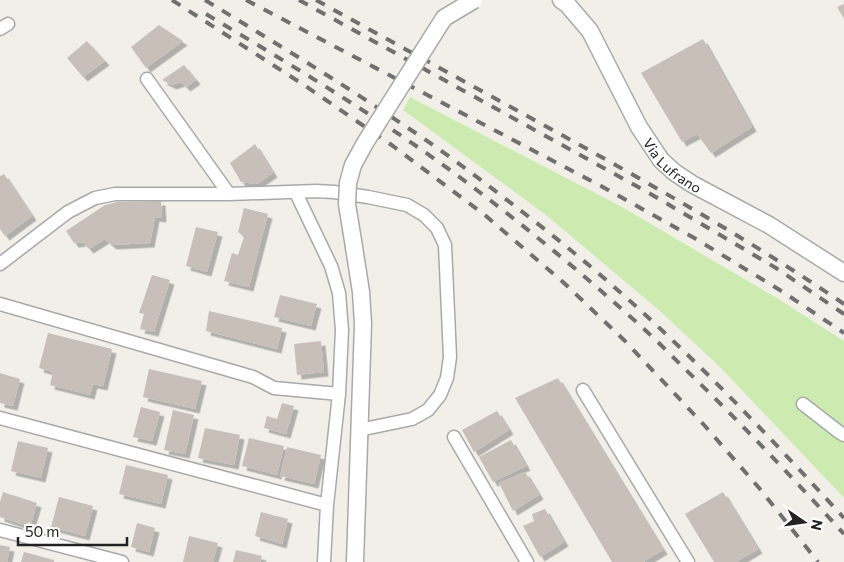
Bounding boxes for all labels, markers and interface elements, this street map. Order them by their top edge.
street label: Via Lufrano [640,134,704,196]
north arrow [779,497,829,547]
scale bar [18,514,126,546]
text: N [808,518,827,532]
text: 50 m [25,522,59,540]

